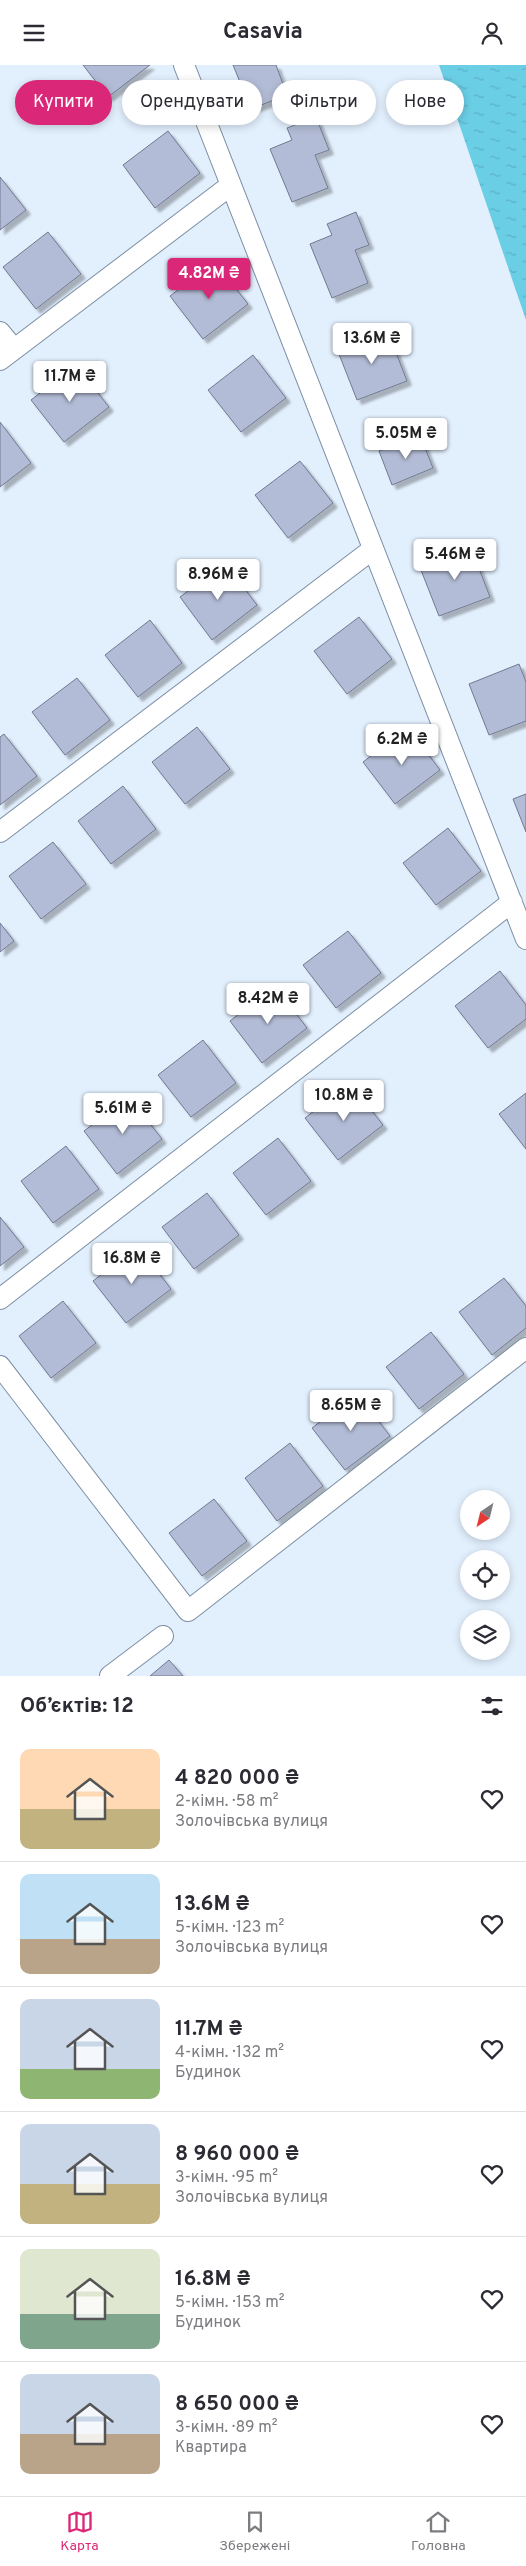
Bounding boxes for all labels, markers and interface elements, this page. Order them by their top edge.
icon: menu [20,19,48,47]
text: Casavia [223,19,303,46]
icon: person [478,19,506,47]
chip: Купити [15,80,112,125]
chip: Орендувати [122,80,262,125]
chip: Фільтри [272,80,376,125]
chip: Нове [386,80,464,125]
pin: 4.82M ₴ [163,257,255,300]
text: 4.82M ₴ [178,264,240,284]
pin: 13.6M ₴ [326,323,418,365]
text: 13.6M ₴ [344,329,400,349]
pin: 11.7M ₴ [24,361,116,403]
text: 11.7M ₴ [44,367,96,387]
pin: 5.05M ₴ [360,417,452,460]
text: 5.05M ₴ [375,424,437,444]
pin: 5.46M ₴ [409,539,501,581]
text: 5.46M ₴ [424,545,486,565]
pin: 8.96M ₴ [172,559,264,601]
text: 8.96M ₴ [188,565,248,585]
pin: 6.2M ₴ [361,723,443,766]
text: 6.2M ₴ [377,730,427,750]
pin: 8.42M ₴ [222,983,314,1025]
text: 8.42M ₴ [237,989,299,1009]
pin: 10.8M ₴ [298,1079,390,1122]
text: 10.8M ₴ [315,1086,373,1106]
pin: 5.61M ₴ [77,1093,169,1135]
text: 5.61M ₴ [94,1099,152,1119]
pin: 16.8M ₴ [86,1243,178,1285]
text: 16.8M ₴ [103,1249,161,1269]
pin: 8.65M ₴ [305,1389,397,1432]
text: 8.65M ₴ [321,1396,381,1416]
north arrow [460,1490,510,1540]
map controls [460,1490,510,1660]
button: locate [460,1550,510,1600]
button: layers [460,1610,510,1660]
icon: filters [478,1692,506,1720]
text: Об’єктів: 12 [20,1693,134,1720]
text: 4 820 000 ₴ [175,1765,299,1792]
icon: home [60,1769,120,1829]
icon: heart [478,1785,506,1813]
text: 2-кімн. · 58 m² [175,1792,279,1812]
text: Золочівська вулиця [175,1812,328,1832]
text: 13.6M ₴ [175,1891,250,1918]
icon: home [60,1894,120,1954]
icon: heart [478,1910,506,1938]
text: 5-кімн. · 123 m² [175,1918,284,1938]
text: Золочівська вулиця [175,1938,328,1958]
text: 11.7M ₴ [175,2016,243,2043]
icon: home [60,2019,120,2079]
icon: heart [478,2035,506,2063]
text: 4-кімн. · 132 m² [175,2043,284,2063]
text: Будинок [175,2063,241,2083]
text: 8 960 000 ₴ [175,2141,299,2168]
icon: home [60,2144,120,2204]
icon: heart [478,2160,506,2188]
text: 3-кімн. · 95 m² [175,2168,278,2188]
text: Золочівська вулиця [175,2188,328,2208]
text: 16.8M ₴ [175,2266,251,2293]
icon: home [60,2269,120,2329]
icon: heart [478,2285,506,2313]
text: 5-кімн. · 153 m² [175,2293,285,2313]
text: Будинок [175,2313,241,2333]
text: 8 650 000 ₴ [175,2391,299,2418]
icon: home [60,2394,120,2454]
icon: heart [478,2410,506,2438]
text: 3-кімн. · 89 m² [175,2418,278,2438]
text: Квартира [175,2438,247,2458]
tab: Карта [60,2508,99,2555]
tab: Збережені [219,2508,290,2555]
tab: Головна [411,2508,466,2555]

